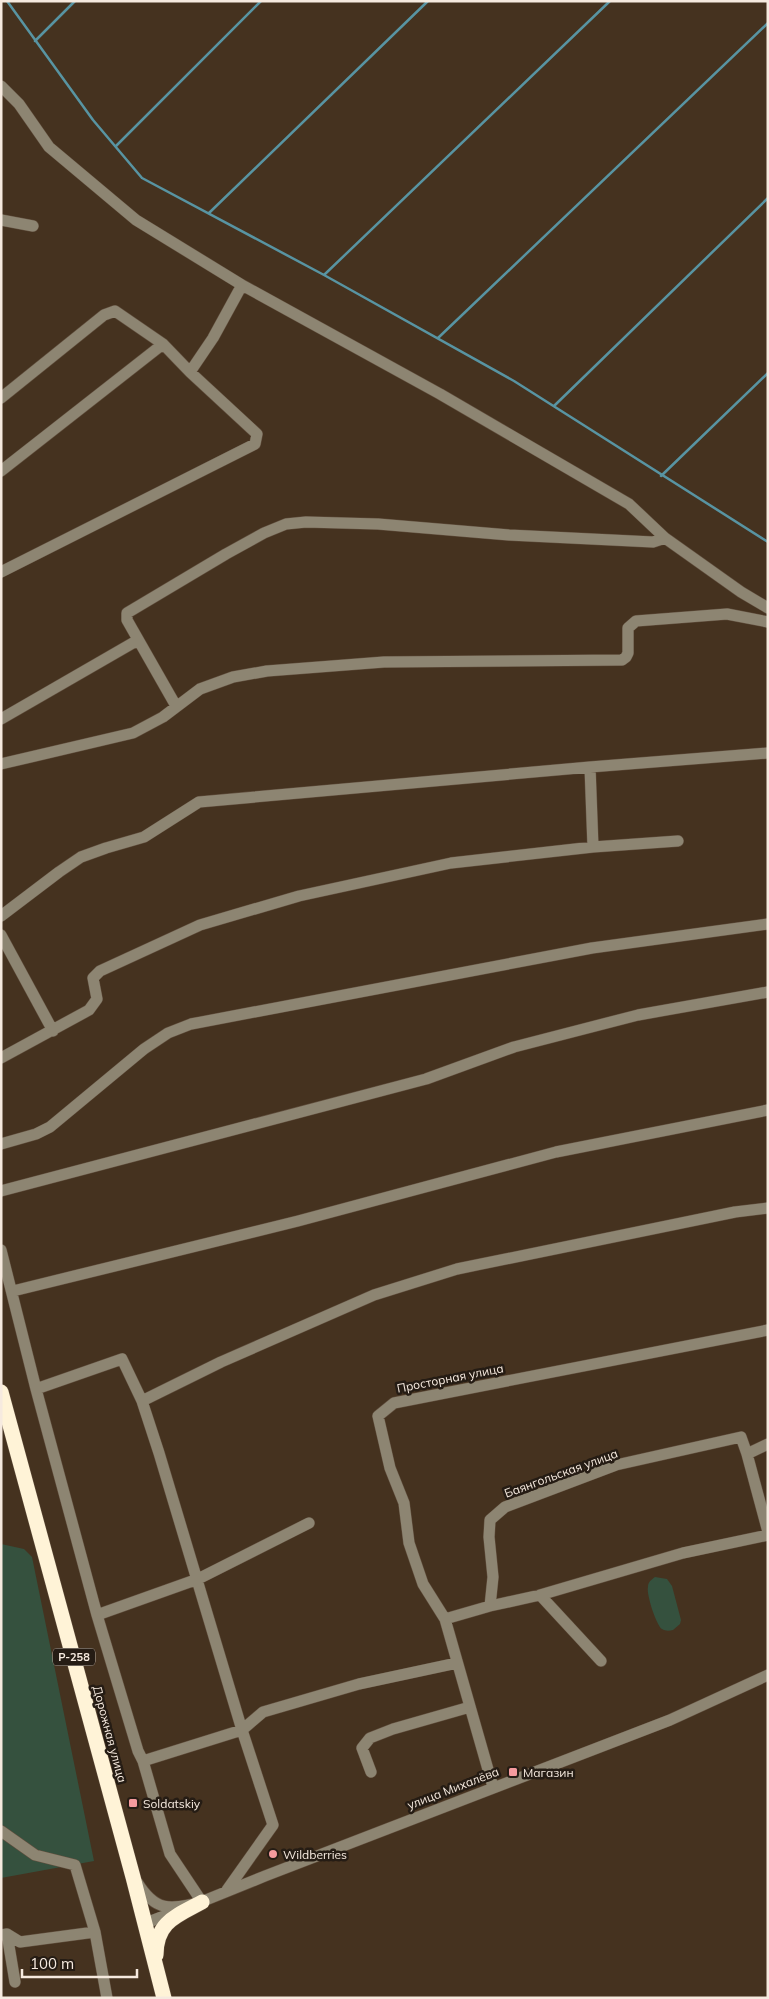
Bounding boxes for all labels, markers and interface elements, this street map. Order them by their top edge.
street label: Просторная улица [395,1360,505,1396]
street label: Баянгольская улица [502,1446,620,1500]
road number: Р-258 [53,1648,95,1665]
street label: Дорожная улица [90,1684,130,1784]
street label: улица Михалёва [405,1764,501,1812]
place label: Магазин [523,1765,574,1780]
marker: Магазин [507,1766,519,1778]
place label: Soldatskiy [143,1796,201,1811]
marker: Soldatskiy [127,1797,139,1809]
place label: Wildberries [283,1847,347,1862]
marker: Wildberries [267,1848,279,1860]
scale bar [22,1946,138,1978]
text: 100 m [30,1954,74,1973]

